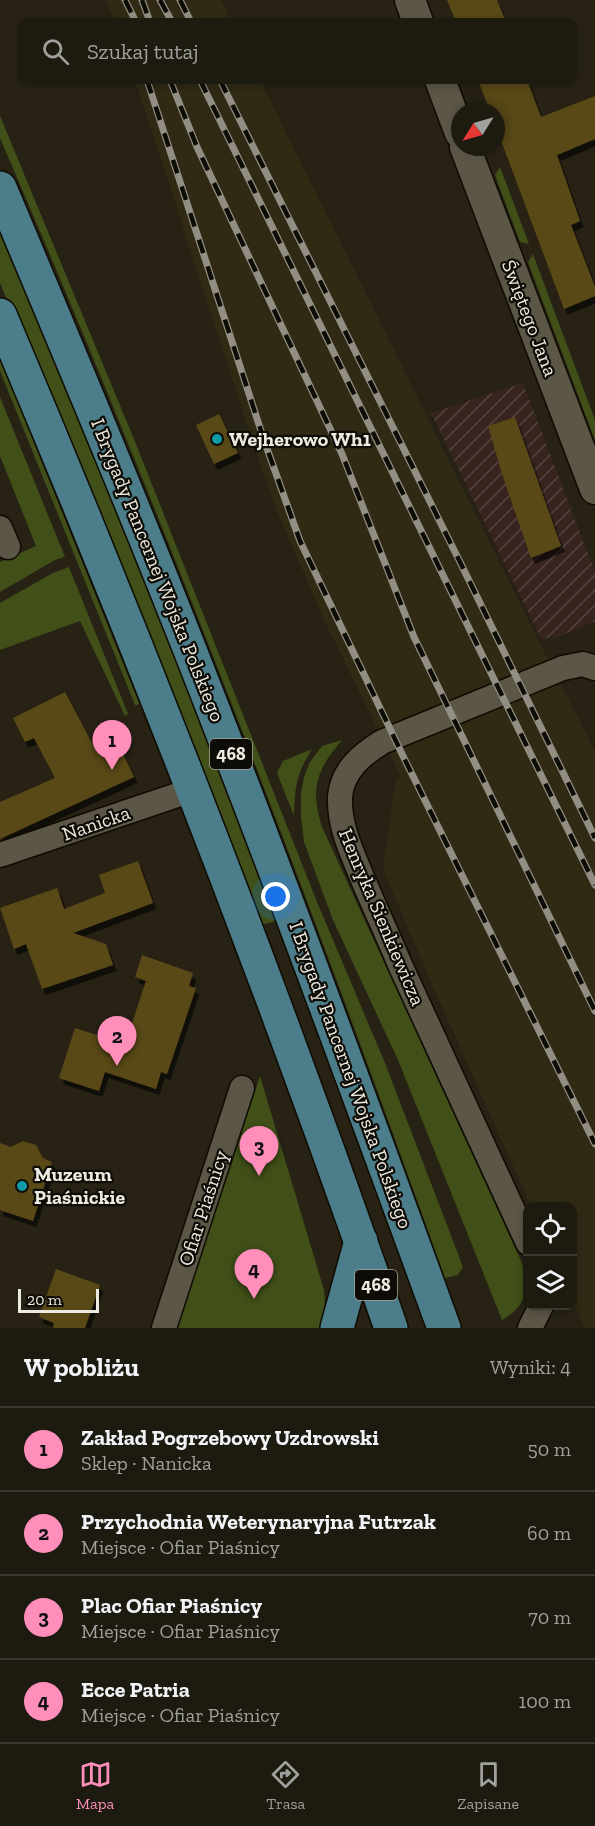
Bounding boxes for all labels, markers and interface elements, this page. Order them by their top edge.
search box [18,18,577,84]
icon: search [39,35,72,68]
text: Szukaj tutaj [87,38,199,65]
north arrow [451,102,505,156]
street label: Świętego Jana [497,257,563,380]
street label: I Brygady Pancernej Wojska Polskiego [86,415,230,725]
place label: Wejherowo Wh1 [229,427,371,451]
marker: Wejherowo Wh1 [210,432,224,446]
pin: 1 [92,720,132,770]
road number: 468 [210,739,252,769]
street label: Nanicka [59,800,133,846]
street label: Henryka Sienkiewicza [334,825,430,1009]
your location [261,882,290,911]
street label: I Brygady Pancernej Wojska Polskiego [284,918,418,1232]
pin: 2 [98,1016,136,1066]
pin: 3 [240,1126,278,1176]
street label: Ofiar Piaśnicy [173,1146,233,1269]
place label: Muzeum Piaśnickie [34,1162,126,1209]
marker: Muzeum Piaśnickie [15,1179,29,1193]
map controls [523,1202,577,1310]
button: locate [523,1202,577,1256]
pin: 4 [234,1250,274,1299]
button: layers [523,1256,577,1310]
road number: 468 [355,1270,397,1300]
scale bar [18,1286,99,1314]
text: 20 m [27,1290,62,1309]
text: W pobliżu [24,1351,139,1383]
text: Wyniki: 4 [490,1355,571,1379]
text: Zakład Pogrzebowy Uzdrowski [81,1424,379,1451]
text: 1 [39,1437,48,1461]
text: 50 m [527,1437,571,1461]
text: Sklep · Nanicka [81,1451,212,1475]
text: Przychodnia Weterynaryjna Futrzak [81,1508,436,1535]
text: 2 [38,1521,49,1545]
text: 60 m [527,1521,571,1545]
text: Miejsce · Ofiar Piaśnicy [81,1535,280,1559]
text: Plac Ofiar Piaśnicy [81,1592,262,1619]
text: 3 [38,1605,49,1629]
text: 70 m [528,1605,571,1629]
text: Miejsce · Ofiar Piaśnicy [81,1619,280,1643]
text: Ecce Patria [81,1676,190,1703]
text: 4 [38,1689,49,1713]
text: 100 m [518,1689,571,1713]
text: Miejsce · Ofiar Piaśnicy [81,1703,280,1727]
tab: Mapa [76,1758,114,1813]
tab: Trasa [266,1758,305,1813]
tab: Zapisane [457,1758,519,1813]

